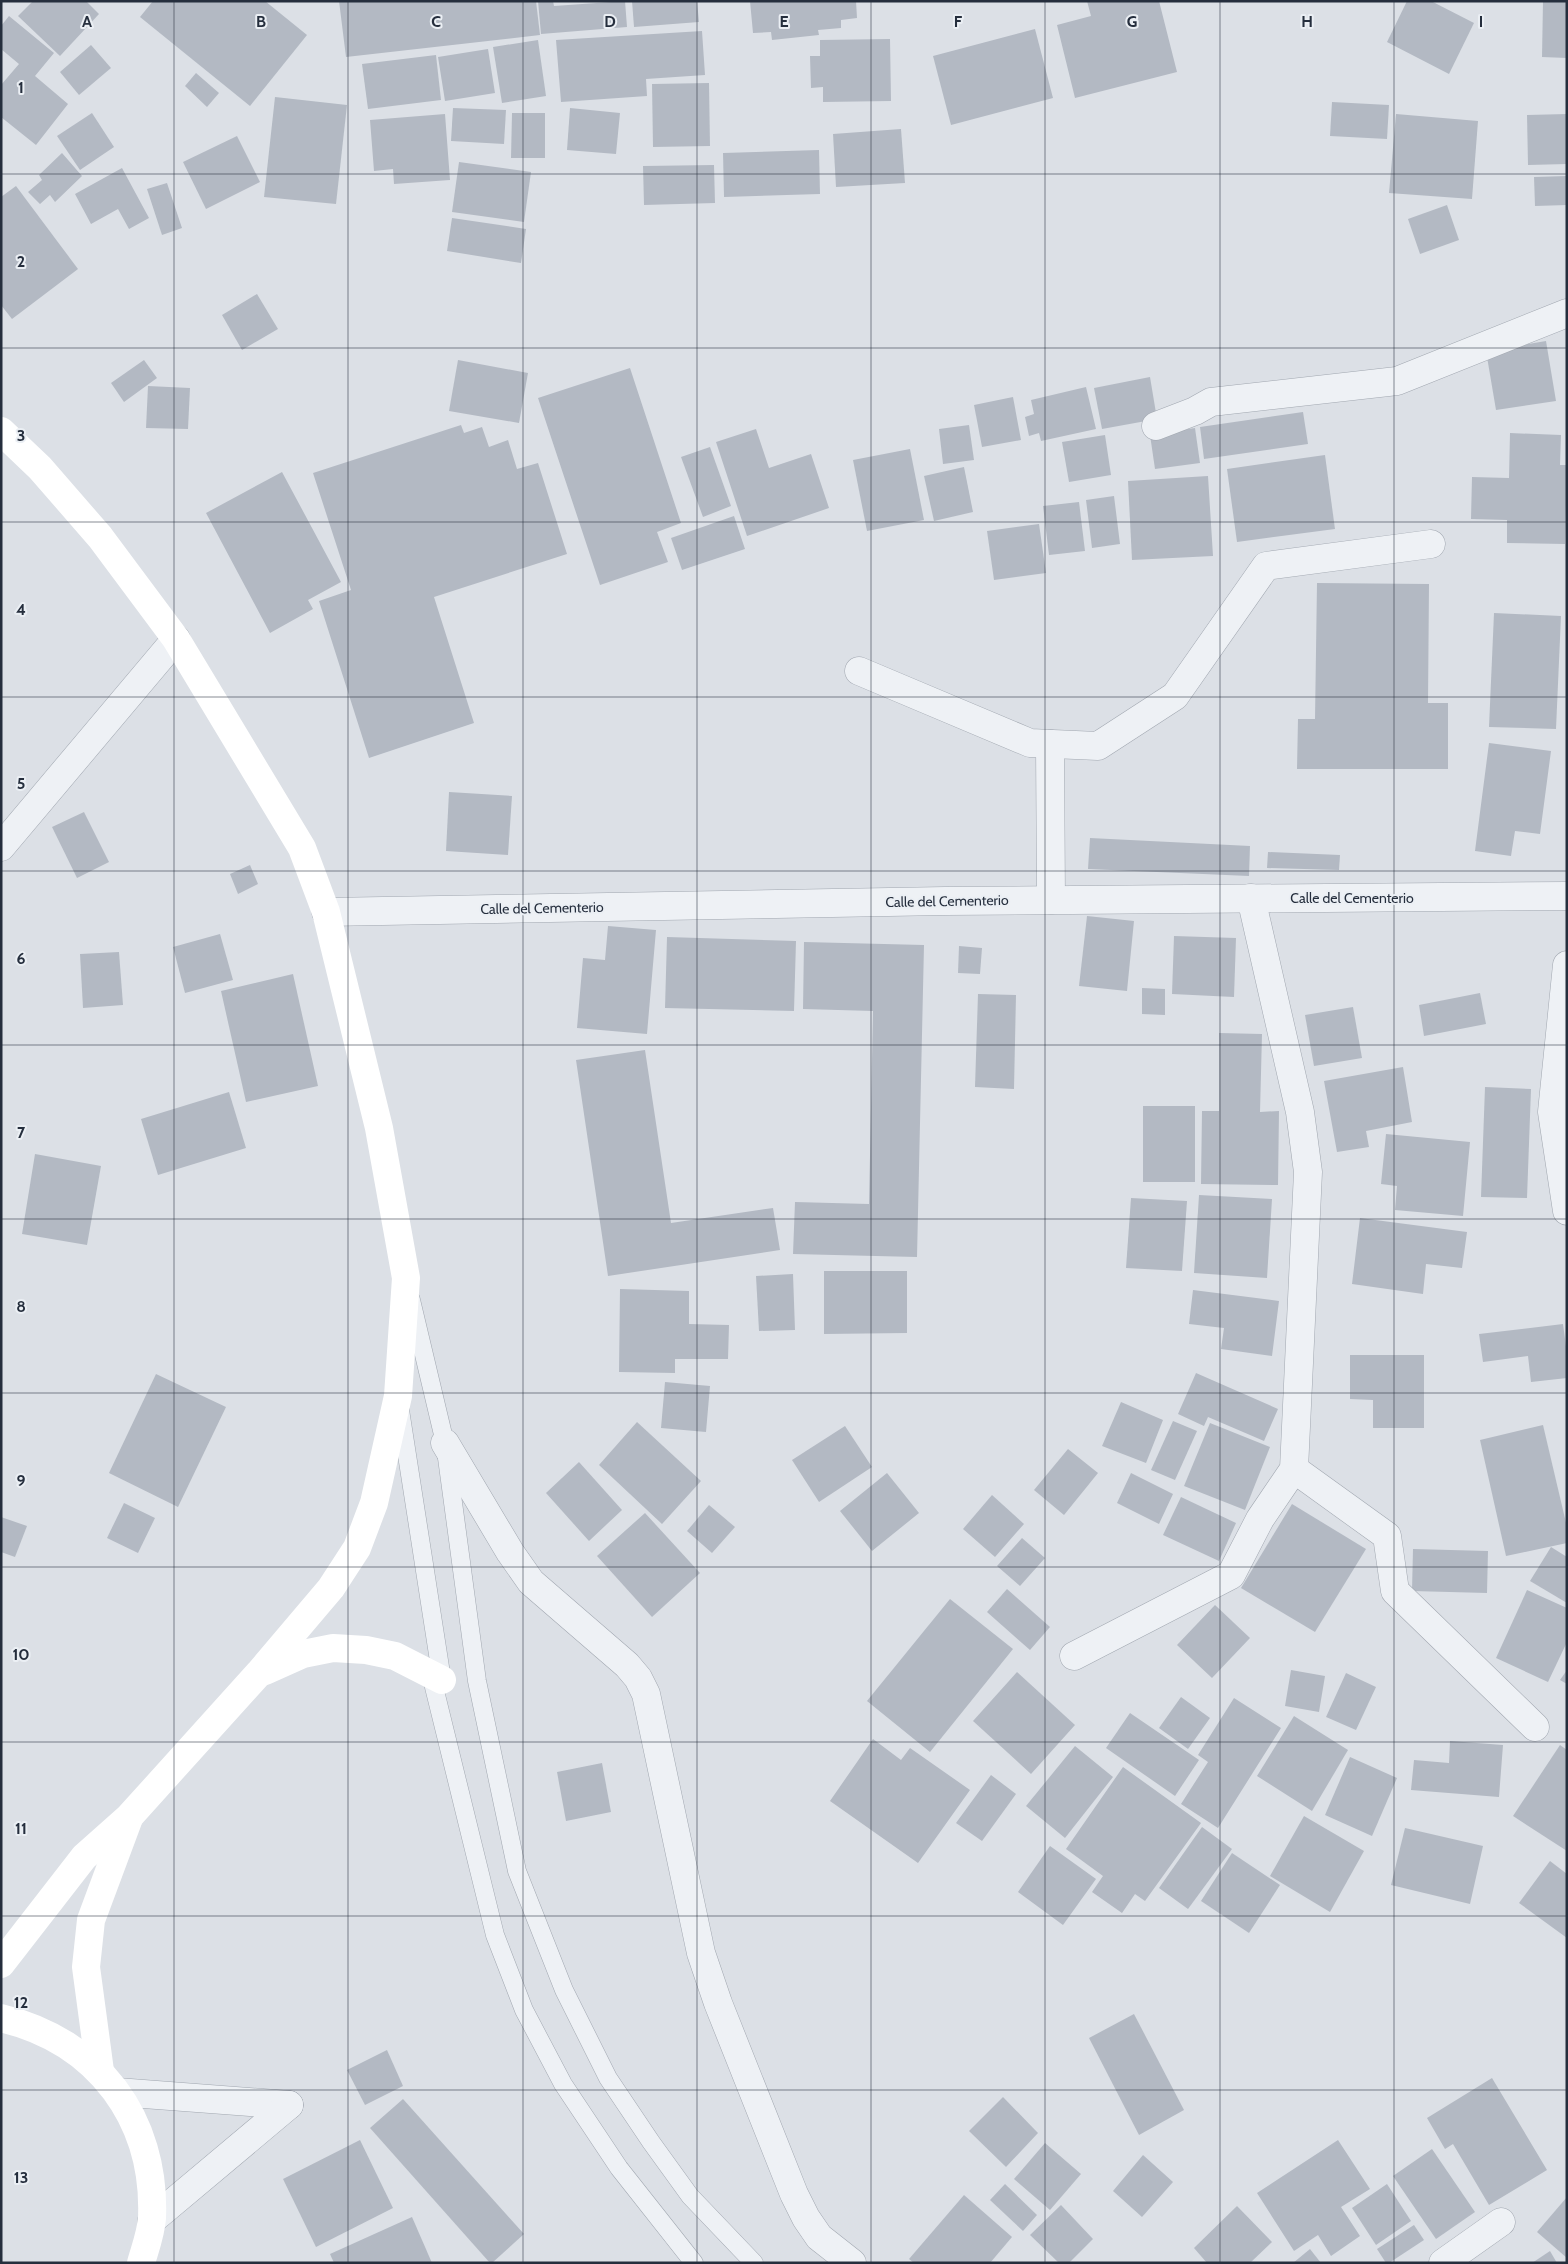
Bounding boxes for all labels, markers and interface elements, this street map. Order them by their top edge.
text: A [82,12,92,31]
text: B [256,12,266,31]
text: C [431,12,441,31]
text: D [604,12,616,31]
text: E [779,12,789,31]
text: F [954,12,963,31]
text: G [1127,12,1137,31]
text: H [1301,12,1313,31]
text: I [1479,12,1483,31]
text: 1 [18,78,24,97]
text: 2 [17,252,25,271]
text: 3 [17,426,25,445]
text: 4 [16,600,26,619]
text: 5 [17,774,25,793]
street label: Calle del Cementerio [1290,889,1414,907]
street label: Calle del Cementerio [885,891,1009,911]
street label: Calle del Cementerio [480,898,604,918]
text: 6 [17,949,26,968]
text: 7 [17,1123,26,1142]
text: 8 [16,1297,26,1316]
text: 9 [17,1471,26,1490]
text: 10 [12,1645,30,1664]
text: 11 [15,1819,27,1838]
text: 12 [14,1993,28,2012]
text: 13 [14,2168,28,2187]

